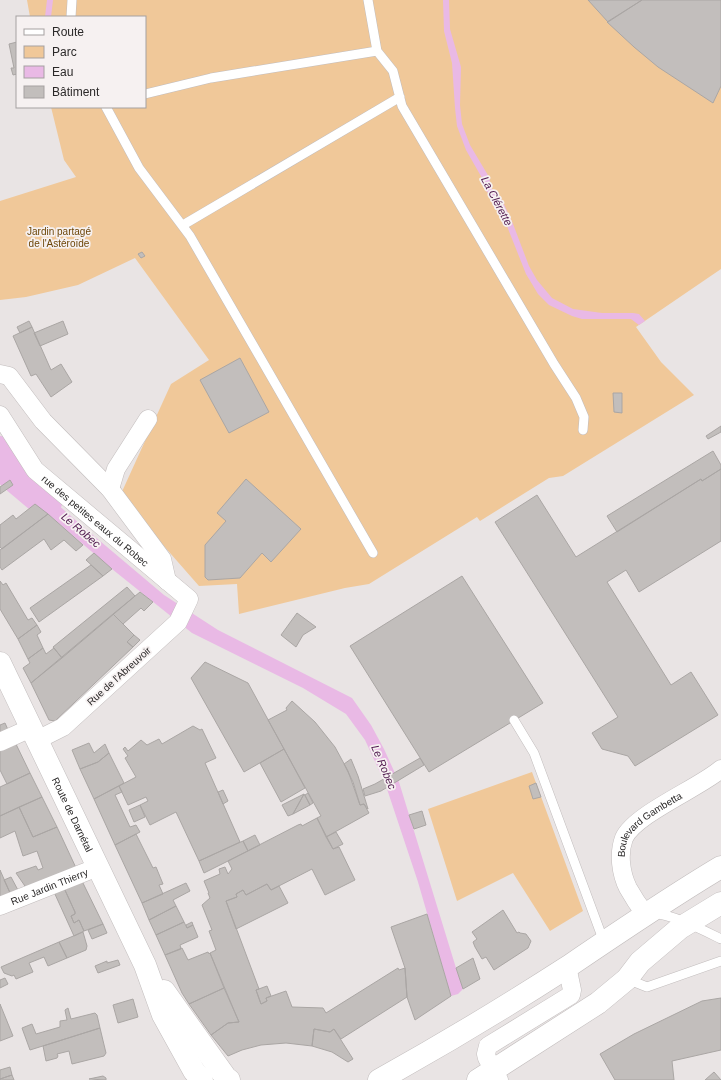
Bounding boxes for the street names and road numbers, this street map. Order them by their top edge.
street label: rue des petites eaux du Robec [40,473,151,568]
street label: Rue de l'Abreuvoir [85,644,154,708]
street label: Route de Darnétal [50,775,95,853]
street label: Boulevard Gambetta [615,789,684,857]
street label: Rue Jardin Thierry [9,866,89,907]

